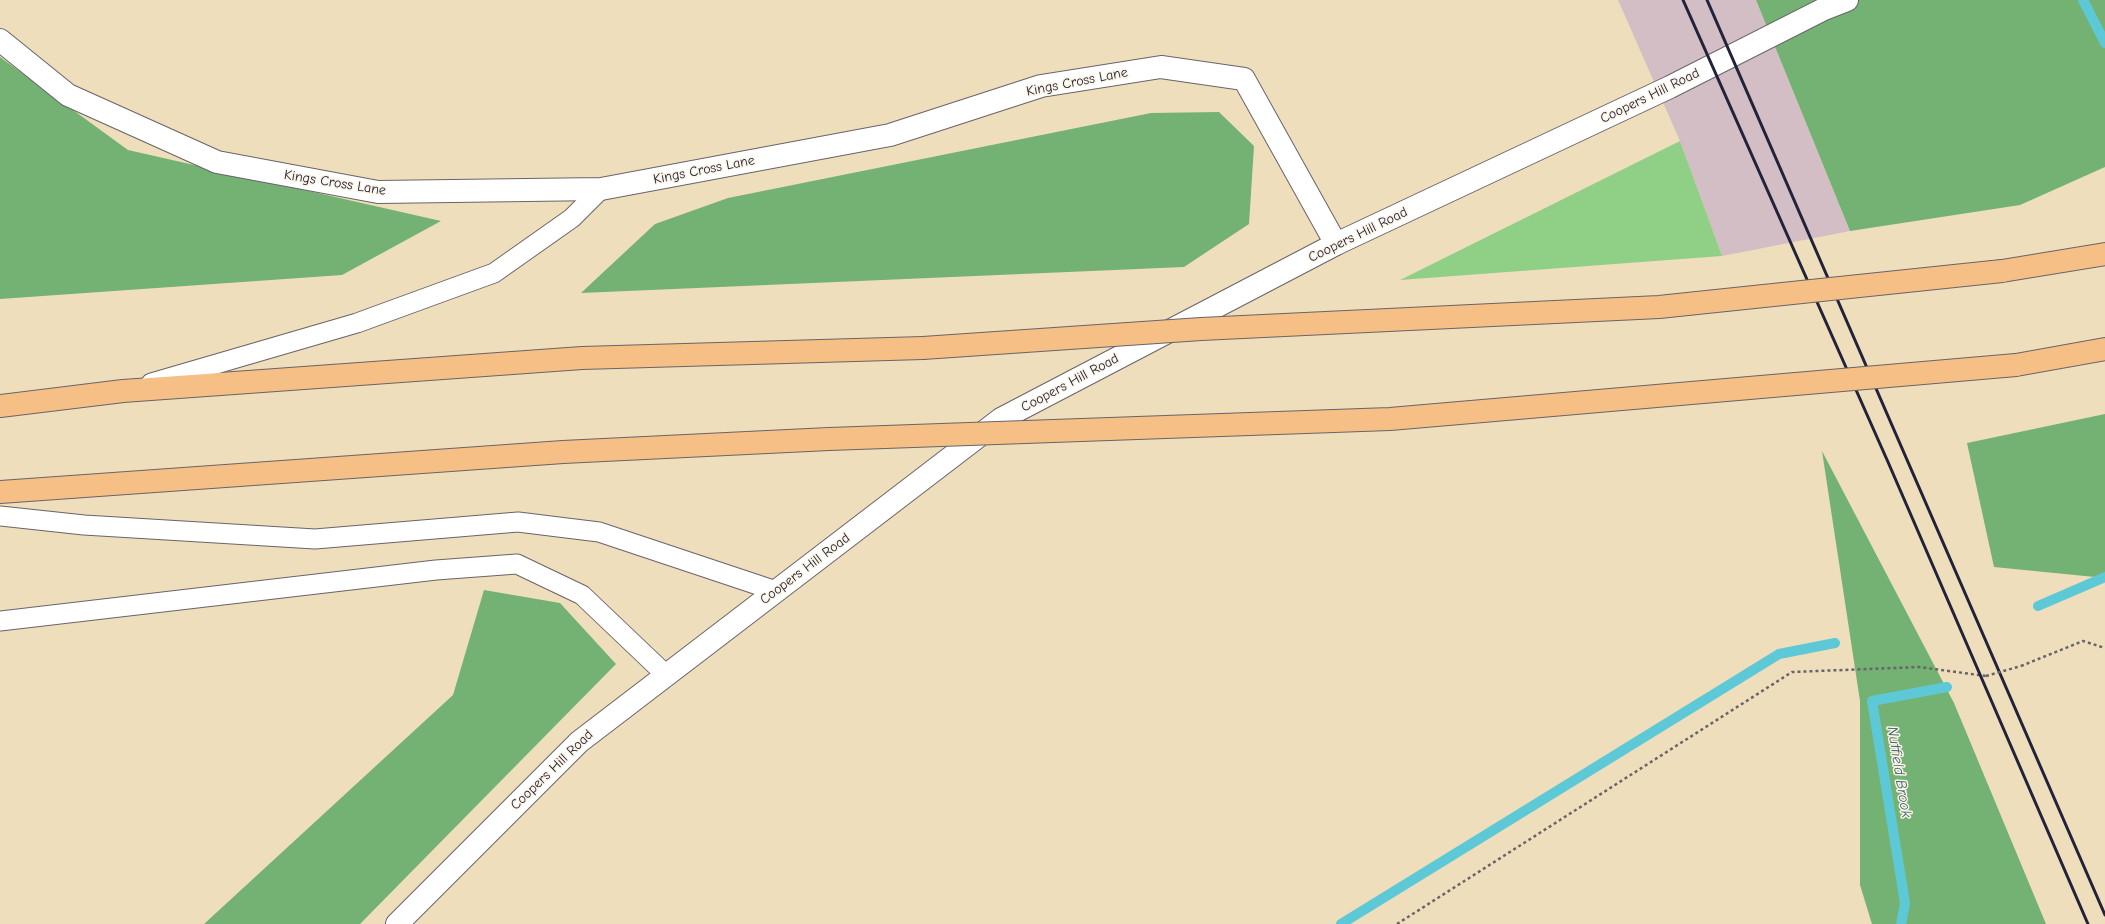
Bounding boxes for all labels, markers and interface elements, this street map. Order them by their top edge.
street label: Kings Cross Lane [1025,64,1129,100]
street label: Coopers Hill Road [1598,65,1702,127]
street label: Kings Cross Lane [652,152,756,188]
street label: Kings Cross Lane [283,167,387,199]
street label: Coopers Hill Road [1306,204,1410,266]
street label: Coopers Hill Road [1018,350,1122,416]
street label: Coopers Hill Road [757,530,853,608]
water label: Nutfield Brook [1883,725,1915,819]
street label: Coopers Hill Road [507,726,597,814]

